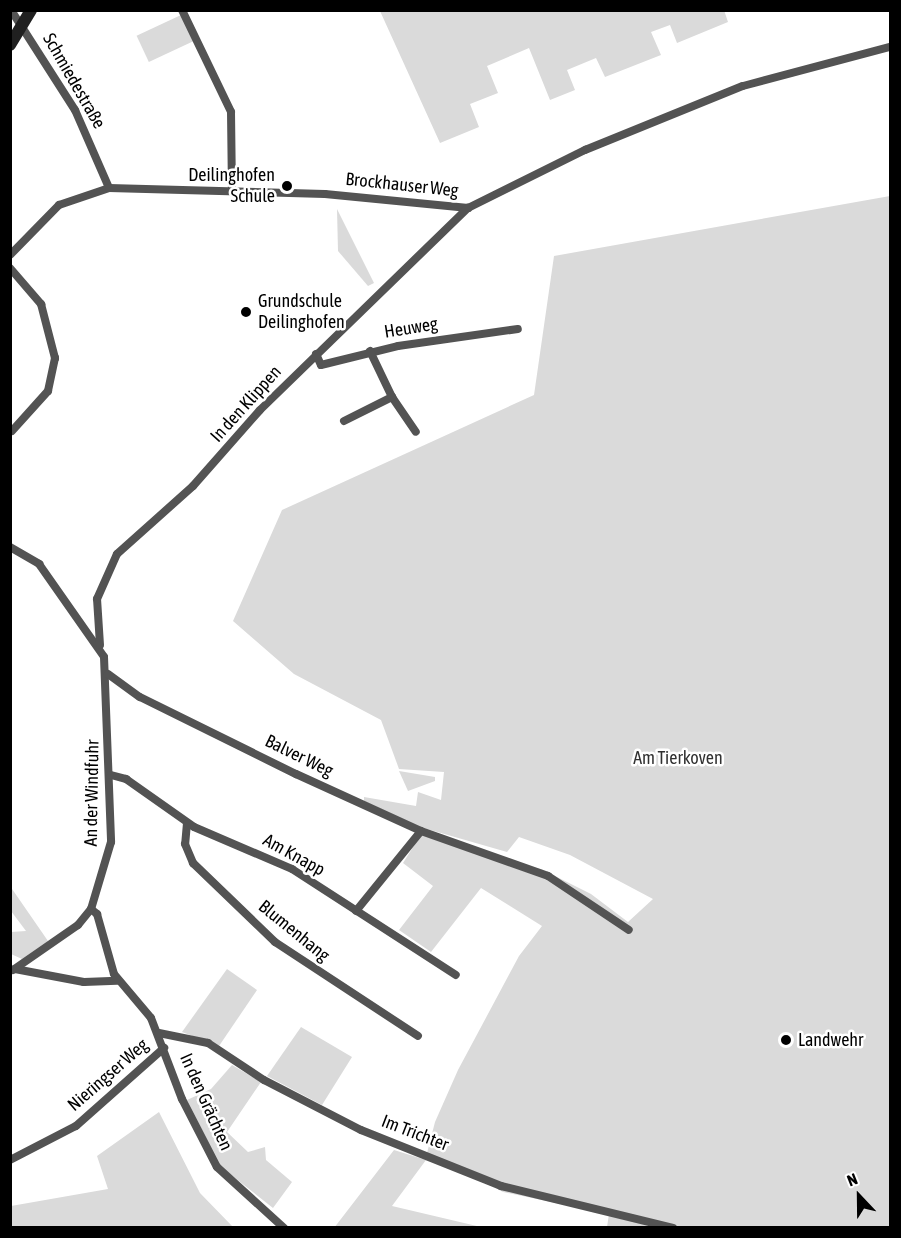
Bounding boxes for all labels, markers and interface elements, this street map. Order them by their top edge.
street label: Schmiedestraße [38,30,110,132]
place label: Deilinghofen Schule [188,165,275,207]
street label: Brockhauser Weg [344,168,460,202]
marker: Deilinghofen Schule [280,179,294,193]
place label: Grundschule Deilinghofen [258,291,345,334]
marker: Grundschule Deilinghofen [239,305,253,319]
street label: Heuweg [383,313,439,343]
street label: In den Klippen [206,361,286,447]
street label: Balver Weg [261,730,337,782]
street label: An der Windfuhr [80,739,104,847]
park label: Am Tierkoven [633,747,723,769]
street label: Am Knapp [259,829,329,881]
street label: Blumenhang [254,896,334,966]
place label: Landwehr [798,1029,863,1051]
marker: Landwehr [779,1033,793,1047]
street label: Nieringser Weg [63,1034,153,1116]
street label: In den Grächten [175,1050,237,1154]
street label: Im Trichter [378,1110,452,1156]
north arrow [829,1166,889,1226]
text: N [844,1169,860,1189]

